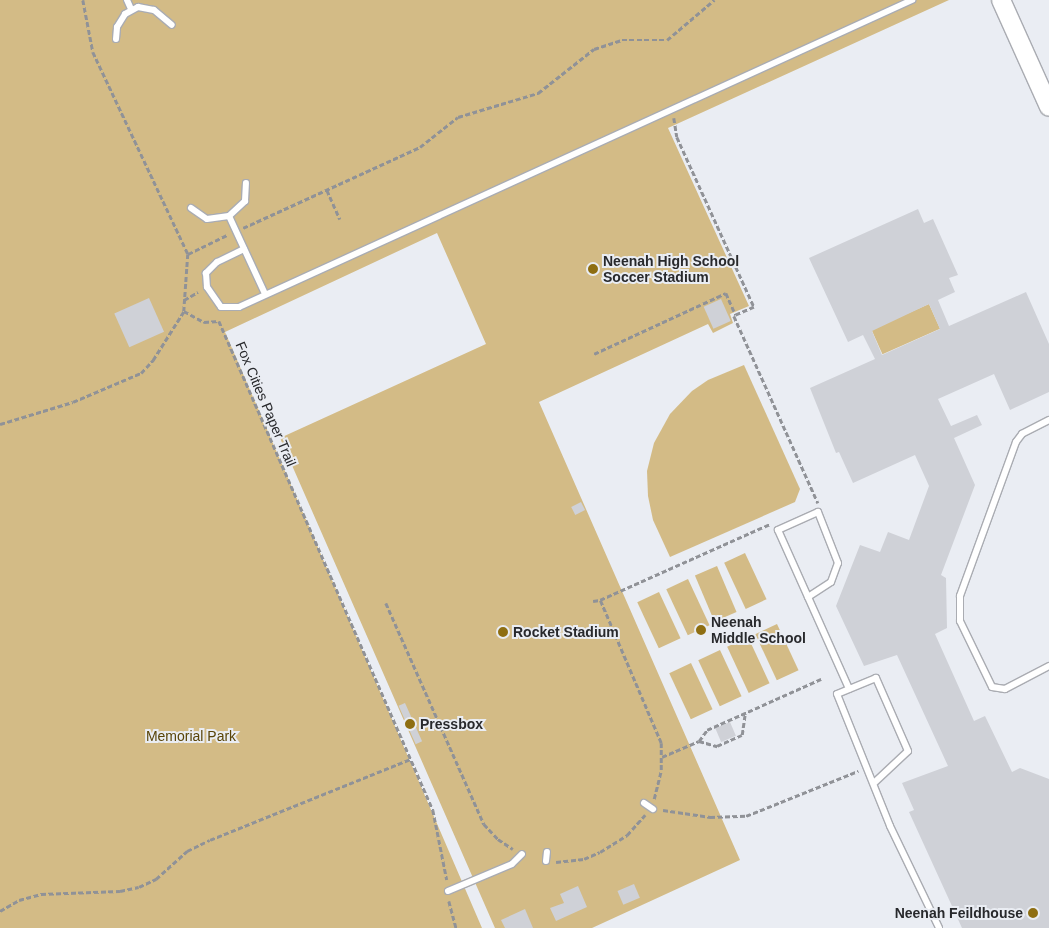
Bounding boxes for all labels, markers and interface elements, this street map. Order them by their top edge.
place label: Neenah High School Soccer Stadium [603,253,739,286]
marker: Neenah High School Soccer Stadium [587,263,599,275]
street label: Fox Cities Paper Trail [232,339,300,469]
place label: Neenah Middle School [711,614,806,646]
place label: Rocket Stadium [513,624,619,640]
marker: Neenah Middle School [695,624,707,636]
marker: Rocket Stadium [497,626,509,638]
place label: Pressbox [420,716,483,732]
marker: Pressbox [404,718,416,730]
park label: Memorial Park [146,728,236,744]
place label: Neenah Feildhouse [895,905,1023,921]
marker: Neenah Feildhouse [1027,907,1039,919]

